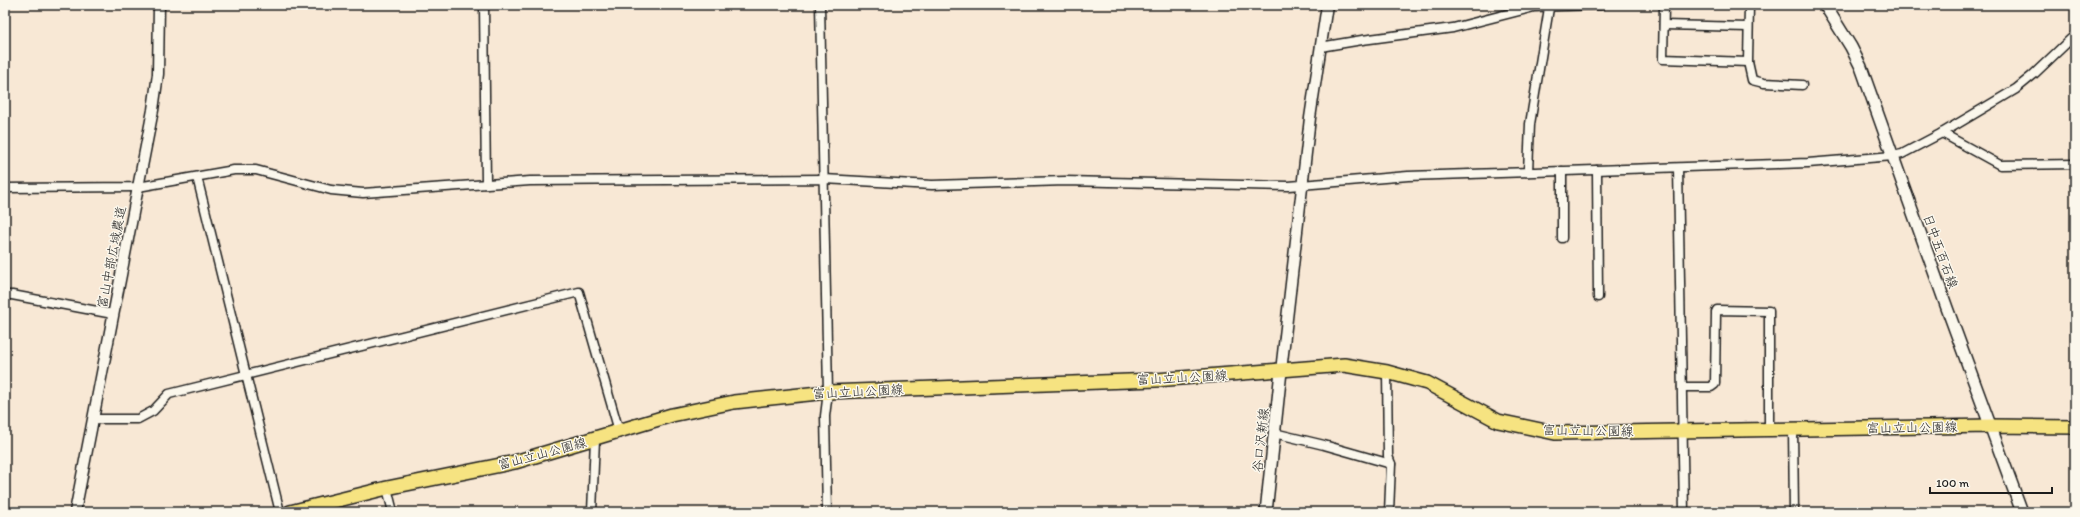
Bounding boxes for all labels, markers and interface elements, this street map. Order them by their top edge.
street label: 富山中部広域農道 [94,205,129,310]
street label: 日中五百石線 [1920,212,1961,291]
street label: 富山立山公園線 [1136,368,1229,387]
street label: 富山立山公園線 [812,382,905,401]
street label: 谷口沢新線 [1250,406,1271,473]
street label: 富山立山公園線 [1866,419,1959,436]
street label: 富山立山公園線 [1542,422,1635,439]
street label: 富山立山公園線 [496,434,589,473]
scale bar [1930,469,2052,495]
text: 100 m [1936,476,1969,490]

